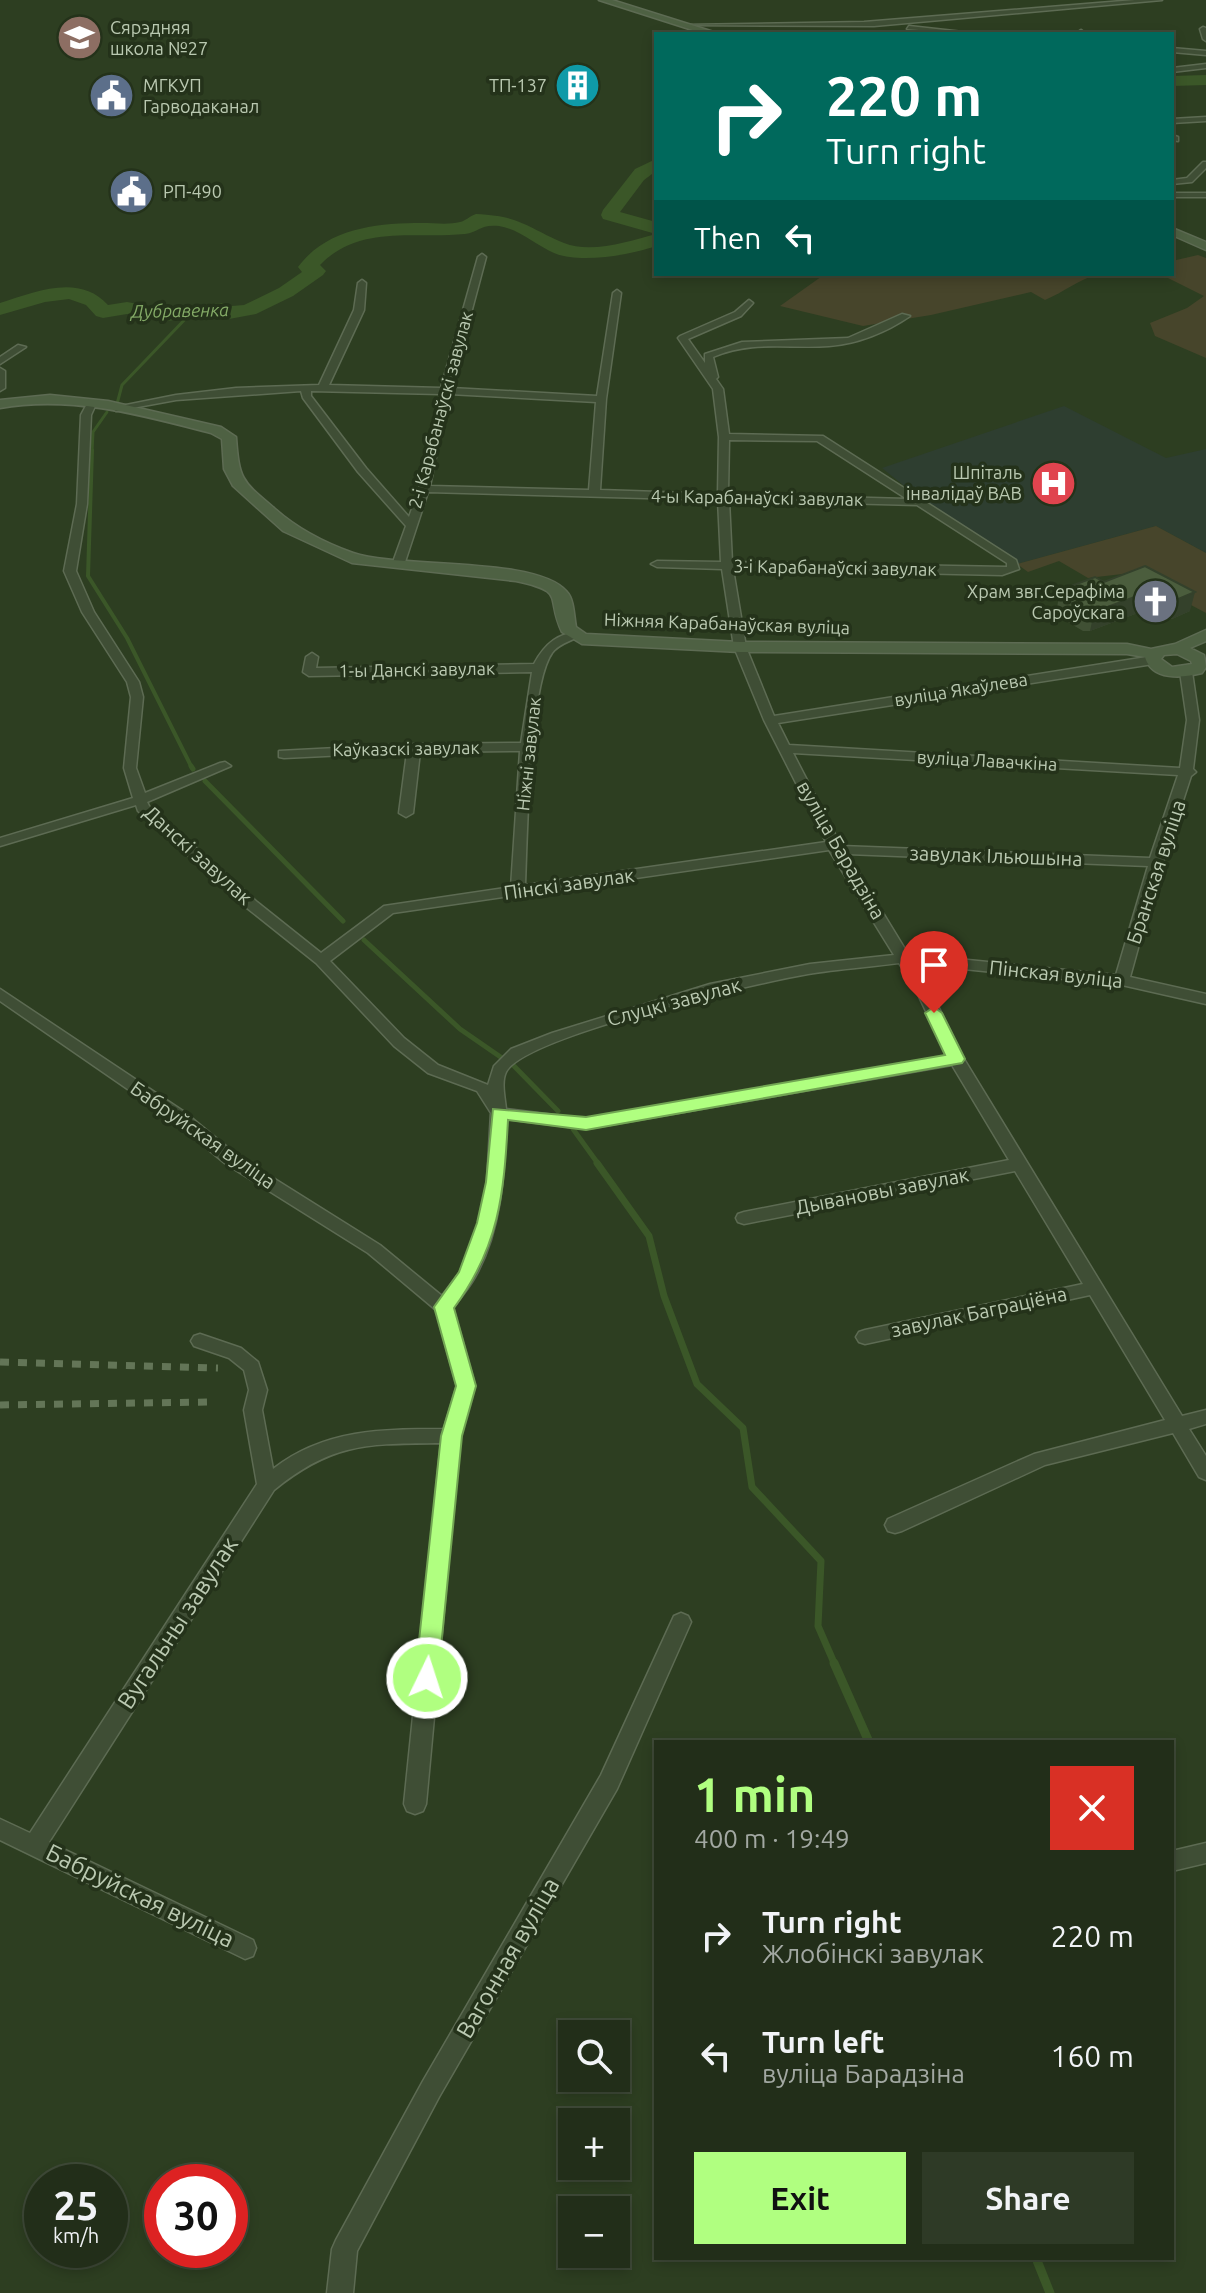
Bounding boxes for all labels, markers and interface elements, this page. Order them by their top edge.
school or university icon: Сярэдняя школа №27 [55,14,103,62]
place label: Сярэдняя школа №27 [110,17,208,58]
building icon: ТП-137 [554,62,602,110]
icon: right [694,64,798,168]
text: 220 m [826,64,982,127]
public building icon: МГКУП Гарводаканал [88,72,136,120]
place label: МГКУП Гарводаканал [143,75,259,116]
place label: ТП-137 [489,75,547,95]
text: Turn right [826,130,986,171]
public building icon: РП-490 [108,168,156,216]
place label: РП-490 [163,181,222,201]
icon: left [778,216,822,260]
text: Then [694,221,762,255]
water label: Дубравенка [129,299,229,321]
street label: 2-і Карабанаўскі завулак [404,309,476,511]
hospital icon: Шпіталь інвалідаў ВАВ [1029,459,1077,507]
place label: Шпіталь інвалідаў ВАВ [906,462,1022,503]
street label: 4-ы Карабанаўскі завулак [651,485,863,509]
street label: 3-і Карабанаўскі завулак [733,555,937,579]
church icon: Храм звг.Серафіма Сароўскага [1132,578,1180,626]
place label: Храм звг.Серафіма Сароўскага [967,581,1125,622]
street label: Ніжняя Карабанаўская вуліца [604,609,850,637]
street label: 1-ы Данскі завулак [339,658,495,680]
street label: вуліца Якаўлева [893,669,1029,709]
street label: Ніжні завулак [512,696,544,812]
street label: Каўказскі завулак [332,737,480,759]
street label: вуліца Лавачкіна [916,746,1058,774]
street label: вуліца Барадзіна [792,776,890,923]
street label: Бранская вуліца [1121,797,1190,947]
street label: Данскі завулак [140,800,257,909]
street label: завулак Ільюшына [909,841,1083,870]
street label: Пінскі завулак [502,863,636,904]
pin [900,931,968,1013]
icon: arrive [912,943,956,987]
street label: Пінская вуліца [988,955,1124,992]
street label: Слуцкі завулак [604,973,743,1030]
street label: Бабруйская вуліца [126,1076,280,1193]
street label: Дывановы завулак [793,1162,971,1219]
street label: завулак Баграціёна [889,1282,1069,1341]
street label: Вугальны завулак [112,1532,243,1714]
position arrow [385,1636,469,1720]
button: close [1050,1766,1134,1850]
text: 1 min [694,1767,815,1821]
text: 400 m · 19:49 [694,1824,850,1853]
street label: Бабруйская вуліца [42,1838,239,1953]
street label: Вагонная вуліца [451,1873,564,2043]
text: Turn right [762,1905,902,1939]
icon: right [694,1914,738,1958]
text: 220 m [1050,1919,1134,1953]
text: Жлобінскі завулак [762,1939,984,1968]
map controls [558,2020,630,2268]
button: search [558,2020,630,2092]
text: Turn left [762,2025,884,2059]
icon: left [694,2034,738,2078]
text: 160 m [1050,2039,1134,2073]
text: вуліца Барадзіна [762,2059,965,2088]
button: + [558,2108,630,2180]
button: Exit [694,2152,906,2244]
button: Share [922,2152,1134,2244]
speed limit sign: 30 [144,2164,248,2268]
text: 25 [53,2183,99,2228]
button: − [558,2196,630,2268]
text: km/h [53,2224,99,2247]

